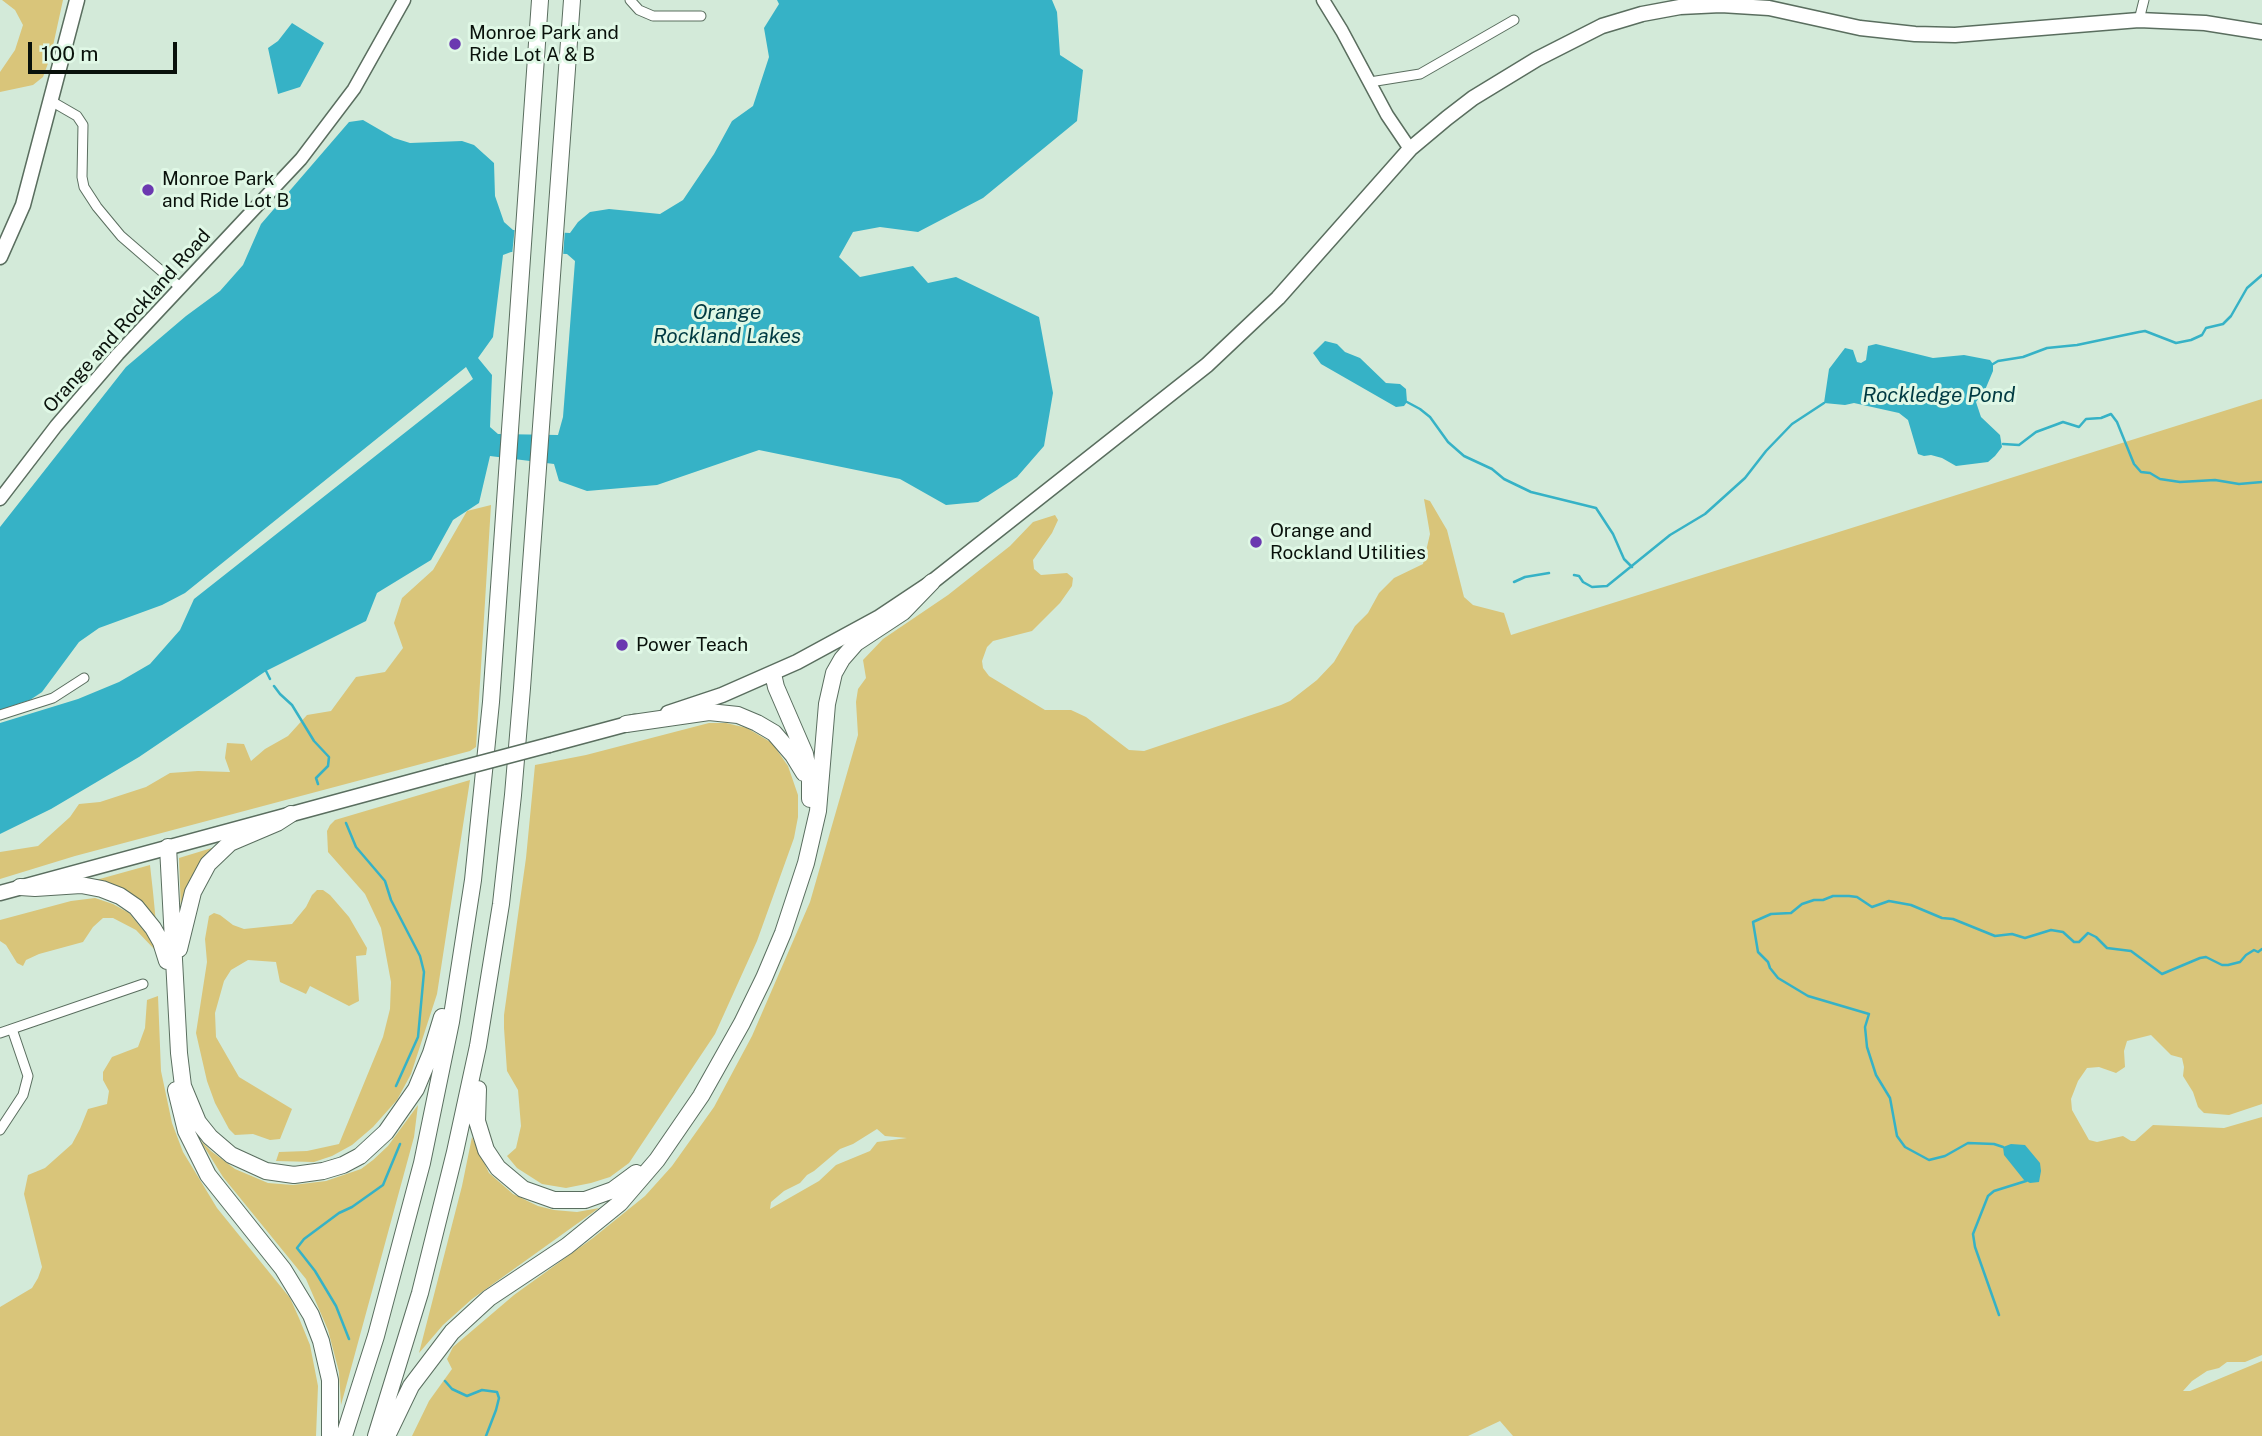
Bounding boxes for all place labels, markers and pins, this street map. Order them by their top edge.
place label: Monroe Park and Ride Lot A & B [469,22,619,66]
marker: Monroe Park and Ride Lot A & B [447,36,463,52]
place label: Monroe Park and Ride Lot B [162,168,289,212]
marker: Monroe Park and Ride Lot B [140,182,156,198]
place label: Orange and Rockland Utilities [1270,520,1426,564]
marker: Orange and Rockland Utilities [1248,534,1264,550]
place label: Power Teach [636,634,748,656]
marker: Power Teach [614,637,630,653]

